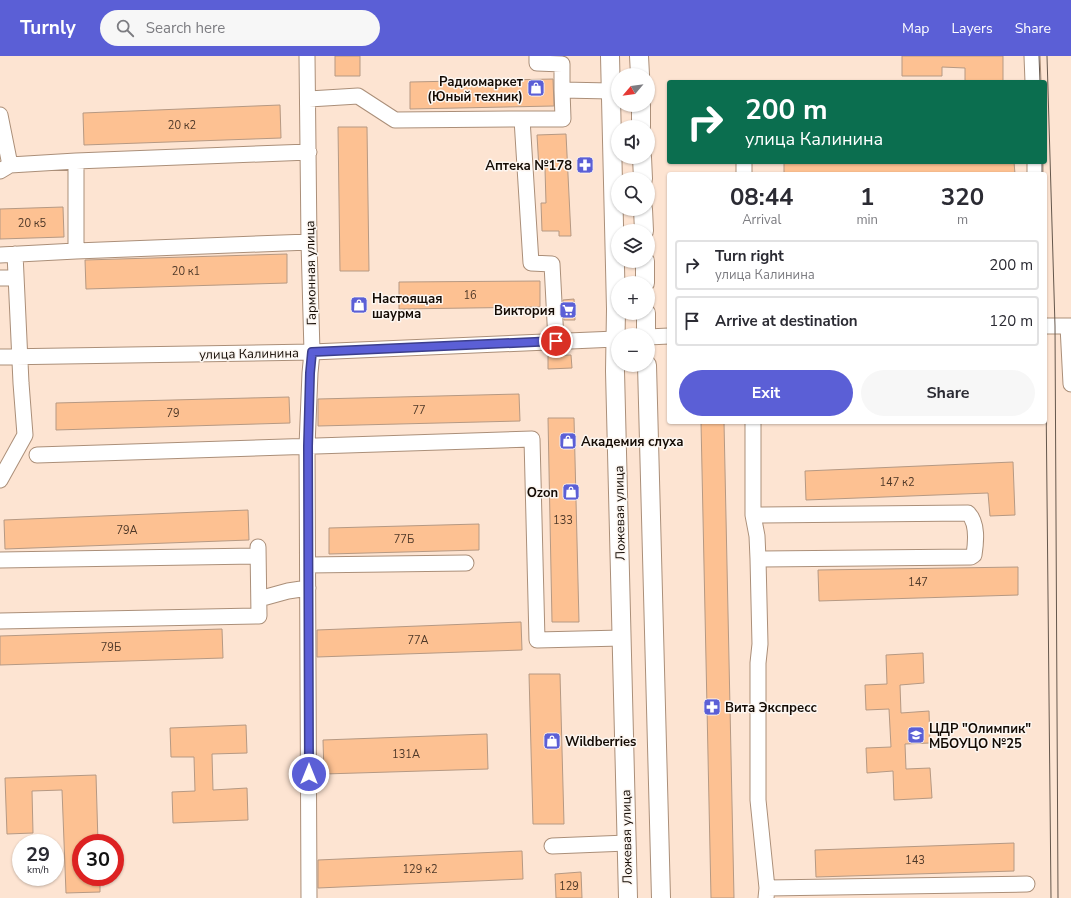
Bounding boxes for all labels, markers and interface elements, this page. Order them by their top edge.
search box [100,10,380,46]
text: Turnly [20,15,76,41]
icon: search [114,17,136,39]
text: Search here [146,18,225,38]
text: Map [902,19,929,38]
text: Layers [951,19,993,38]
text: Share [1015,19,1051,38]
north arrow [611,68,655,112]
map controls [611,68,655,372]
place label: Радиомаркет (Юный техник) [427,73,524,106]
shop icon: Радиомаркет (Юный техник) [526,78,546,98]
text: 200 m [745,91,828,129]
icon: right [679,96,731,148]
house number: 20 к2 [168,118,196,133]
button: sound [611,120,655,164]
text: улица Калинина [745,127,883,151]
pharmacy icon: Аптека №178 [575,155,595,175]
place label: Аптека №178 [485,157,572,175]
button: search [611,172,655,216]
text: 08:44 [730,181,793,213]
text: 1 [860,181,874,213]
text: 320 [941,181,984,213]
text: Arrival [742,211,781,229]
text: min [856,211,878,229]
text: m [957,211,968,229]
house number: 20 к5 [18,216,47,231]
street label: Гармонная улица [301,220,321,326]
button: layers [611,224,655,268]
text: Turn right [715,246,784,266]
icon: right [681,254,703,276]
text: 200 m [989,255,1033,275]
house number: 20 к1 [172,264,200,279]
text: улица Калинина [715,266,815,284]
button: + [611,276,655,320]
house number: 16 [463,288,477,303]
place label: Настоящая шаурма [372,290,443,323]
shop icon: Настоящая шаурма [349,295,369,315]
supermarket icon: Виктория [558,300,578,320]
place label: Виктория [494,302,555,320]
icon: arrive [681,310,703,332]
text: Arrive at destination [715,311,858,331]
text: 120 m [989,311,1033,331]
pin [539,324,573,358]
button: − [611,328,655,372]
icon: arrive [545,330,567,352]
street label: улица Калинина [199,344,299,364]
button: Exit [679,370,853,416]
button: Share [861,370,1035,416]
house number: 77 [412,403,426,418]
house number: 79 [166,406,180,421]
shop icon: Академия слуха [558,431,578,451]
place label: Академия слуха [581,433,684,451]
street label: Ложевая улица [610,465,630,561]
house number: 147 к2 [879,475,915,490]
shop icon: Ozon [561,482,581,502]
place label: Ozon [527,484,558,502]
house number: 133 [553,513,573,528]
house number: 79А [116,523,138,538]
house number: 77Б [394,532,414,547]
house number: 147 [908,575,928,590]
house number: 77А [407,633,429,648]
house number: 79Б [101,640,121,655]
pharmacy icon: Вита Экспресс [702,697,722,717]
place label: Вита Экспресс [725,699,818,717]
place label: ЦДР "Олимпик" МБОУЦО №25 [929,720,1031,753]
school or university icon: ЦДР "Олимпик" МБОУЦО №25 [906,725,926,745]
shop icon: Wildberries [542,731,562,751]
place label: Wildberries [565,733,636,751]
house number: 131А [392,747,420,762]
position arrow [288,753,330,795]
street label: Ложевая улица [617,789,637,885]
speed limit sign: 30 [72,834,124,886]
text: 29 [26,841,50,868]
house number: 143 [905,853,925,868]
house number: 129 к2 [402,862,438,877]
text: km/h [27,863,49,877]
house number: 129 [559,879,579,894]

